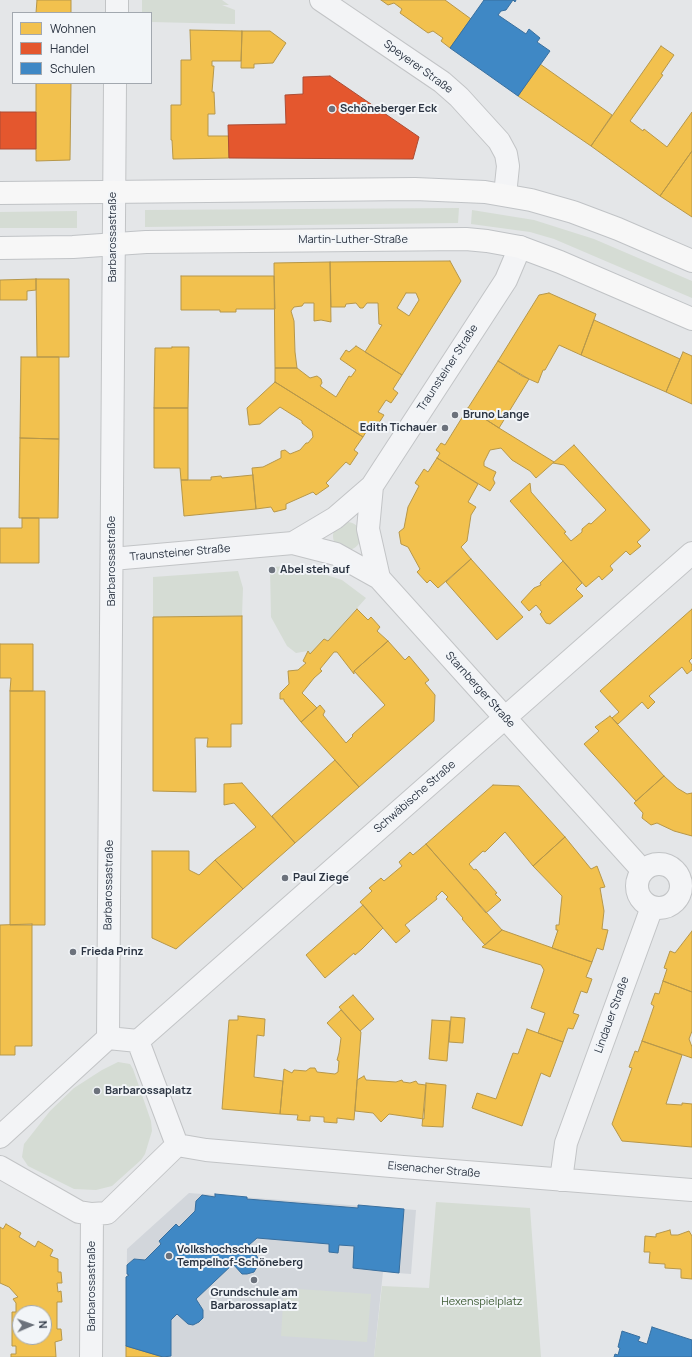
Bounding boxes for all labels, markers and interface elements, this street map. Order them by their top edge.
legend [12,12,152,84]
text: Wohnen [50,20,96,37]
street label: Speyerer Straße [381,38,455,96]
text: Handel [50,40,89,57]
text: Schulen [50,60,95,77]
place label: Schöneberger Eck [340,102,437,116]
marker: Schöneberger Eck [327,104,337,114]
street label: Barbarossastraße [106,192,120,282]
street label: Martin-Luther-Straße [298,233,408,247]
street label: Traunsteiner Straße [415,322,481,414]
place label: Bruno Lange [463,408,529,422]
marker: Bruno Lange [450,410,460,420]
place label: Edith Tichauer [360,421,437,435]
marker: Edith Tichauer [440,423,450,433]
street label: Barbarossastraße [105,516,119,606]
street label: Traunsteiner Straße [129,542,231,564]
place label: Abel steh auf [280,563,350,577]
marker: Abel steh auf [267,565,277,575]
street label: Starnberger Straße [442,649,518,731]
street label: Schwäbische Straße [372,758,458,836]
street label: Barbarossastraße [102,840,116,930]
place label: Paul Ziege [293,871,349,885]
marker: Paul Ziege [280,873,290,883]
place label: Frieda Prinz [81,945,143,959]
marker: Frieda Prinz [68,947,78,957]
street label: Lindauer Straße [592,975,632,1055]
place label: Barbarossaplatz [105,1084,192,1098]
marker: Barbarossaplatz [92,1086,102,1096]
street label: Eisenacher Straße [387,1159,481,1181]
street label: Barbarossastraße [85,1241,99,1331]
place label: Volkshochschule Tempelhof-Schöneberg [177,1243,303,1269]
marker: Volkshochschule Tempelhof-Schöneberg [164,1251,174,1261]
marker: Grundschule am Barbarossaplatz [249,1275,259,1285]
place label: Grundschule am Barbarossaplatz [210,1286,298,1312]
park label: Hexenspielplatz [441,1295,523,1309]
north arrow [12,1305,52,1345]
text: N [36,1320,51,1329]

